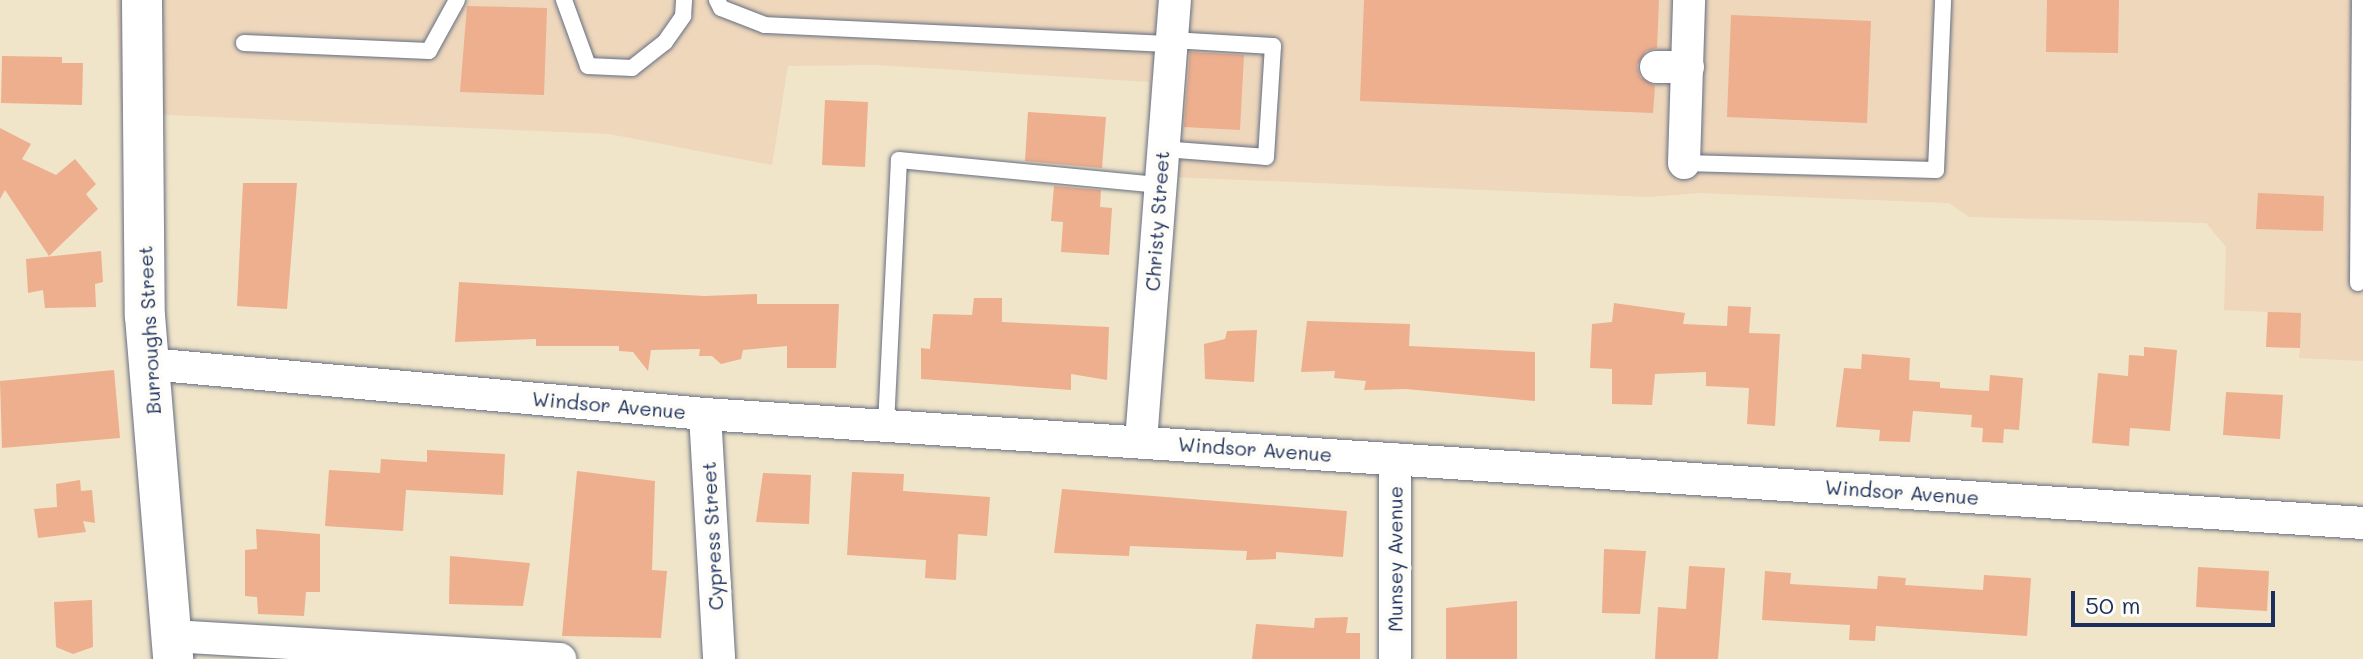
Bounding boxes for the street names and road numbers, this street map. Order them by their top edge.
street label: Christy Street [1140,150,1174,292]
street label: Burroughs Street [133,245,165,415]
street label: Windsor Avenue [531,386,687,424]
street label: Windsor Avenue [1177,432,1333,466]
street label: Cypress Street [696,461,728,611]
street label: Windsor Avenue [1824,475,1980,509]
street label: Munsey Avenue [1383,486,1407,632]

